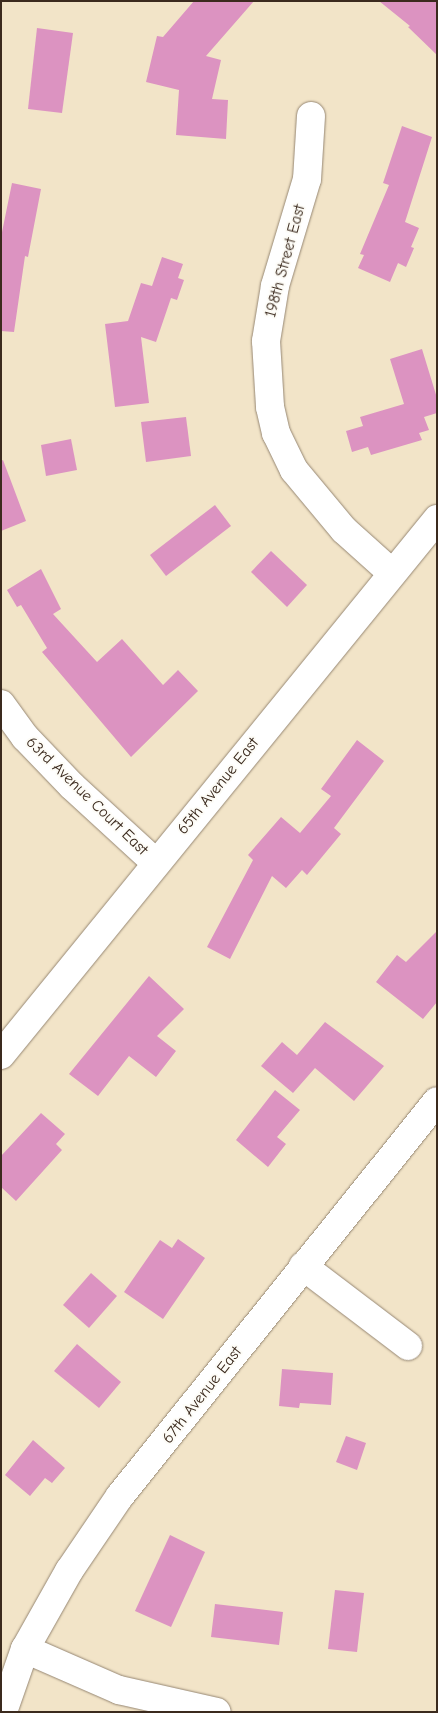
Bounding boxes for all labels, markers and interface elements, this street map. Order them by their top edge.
street label: 198th Street East [261,202,309,320]
street label: 63rd Avenue Court East [22,733,152,859]
street label: 65th Avenue East [173,734,263,838]
street label: 67th Avenue East [158,1343,246,1447]

